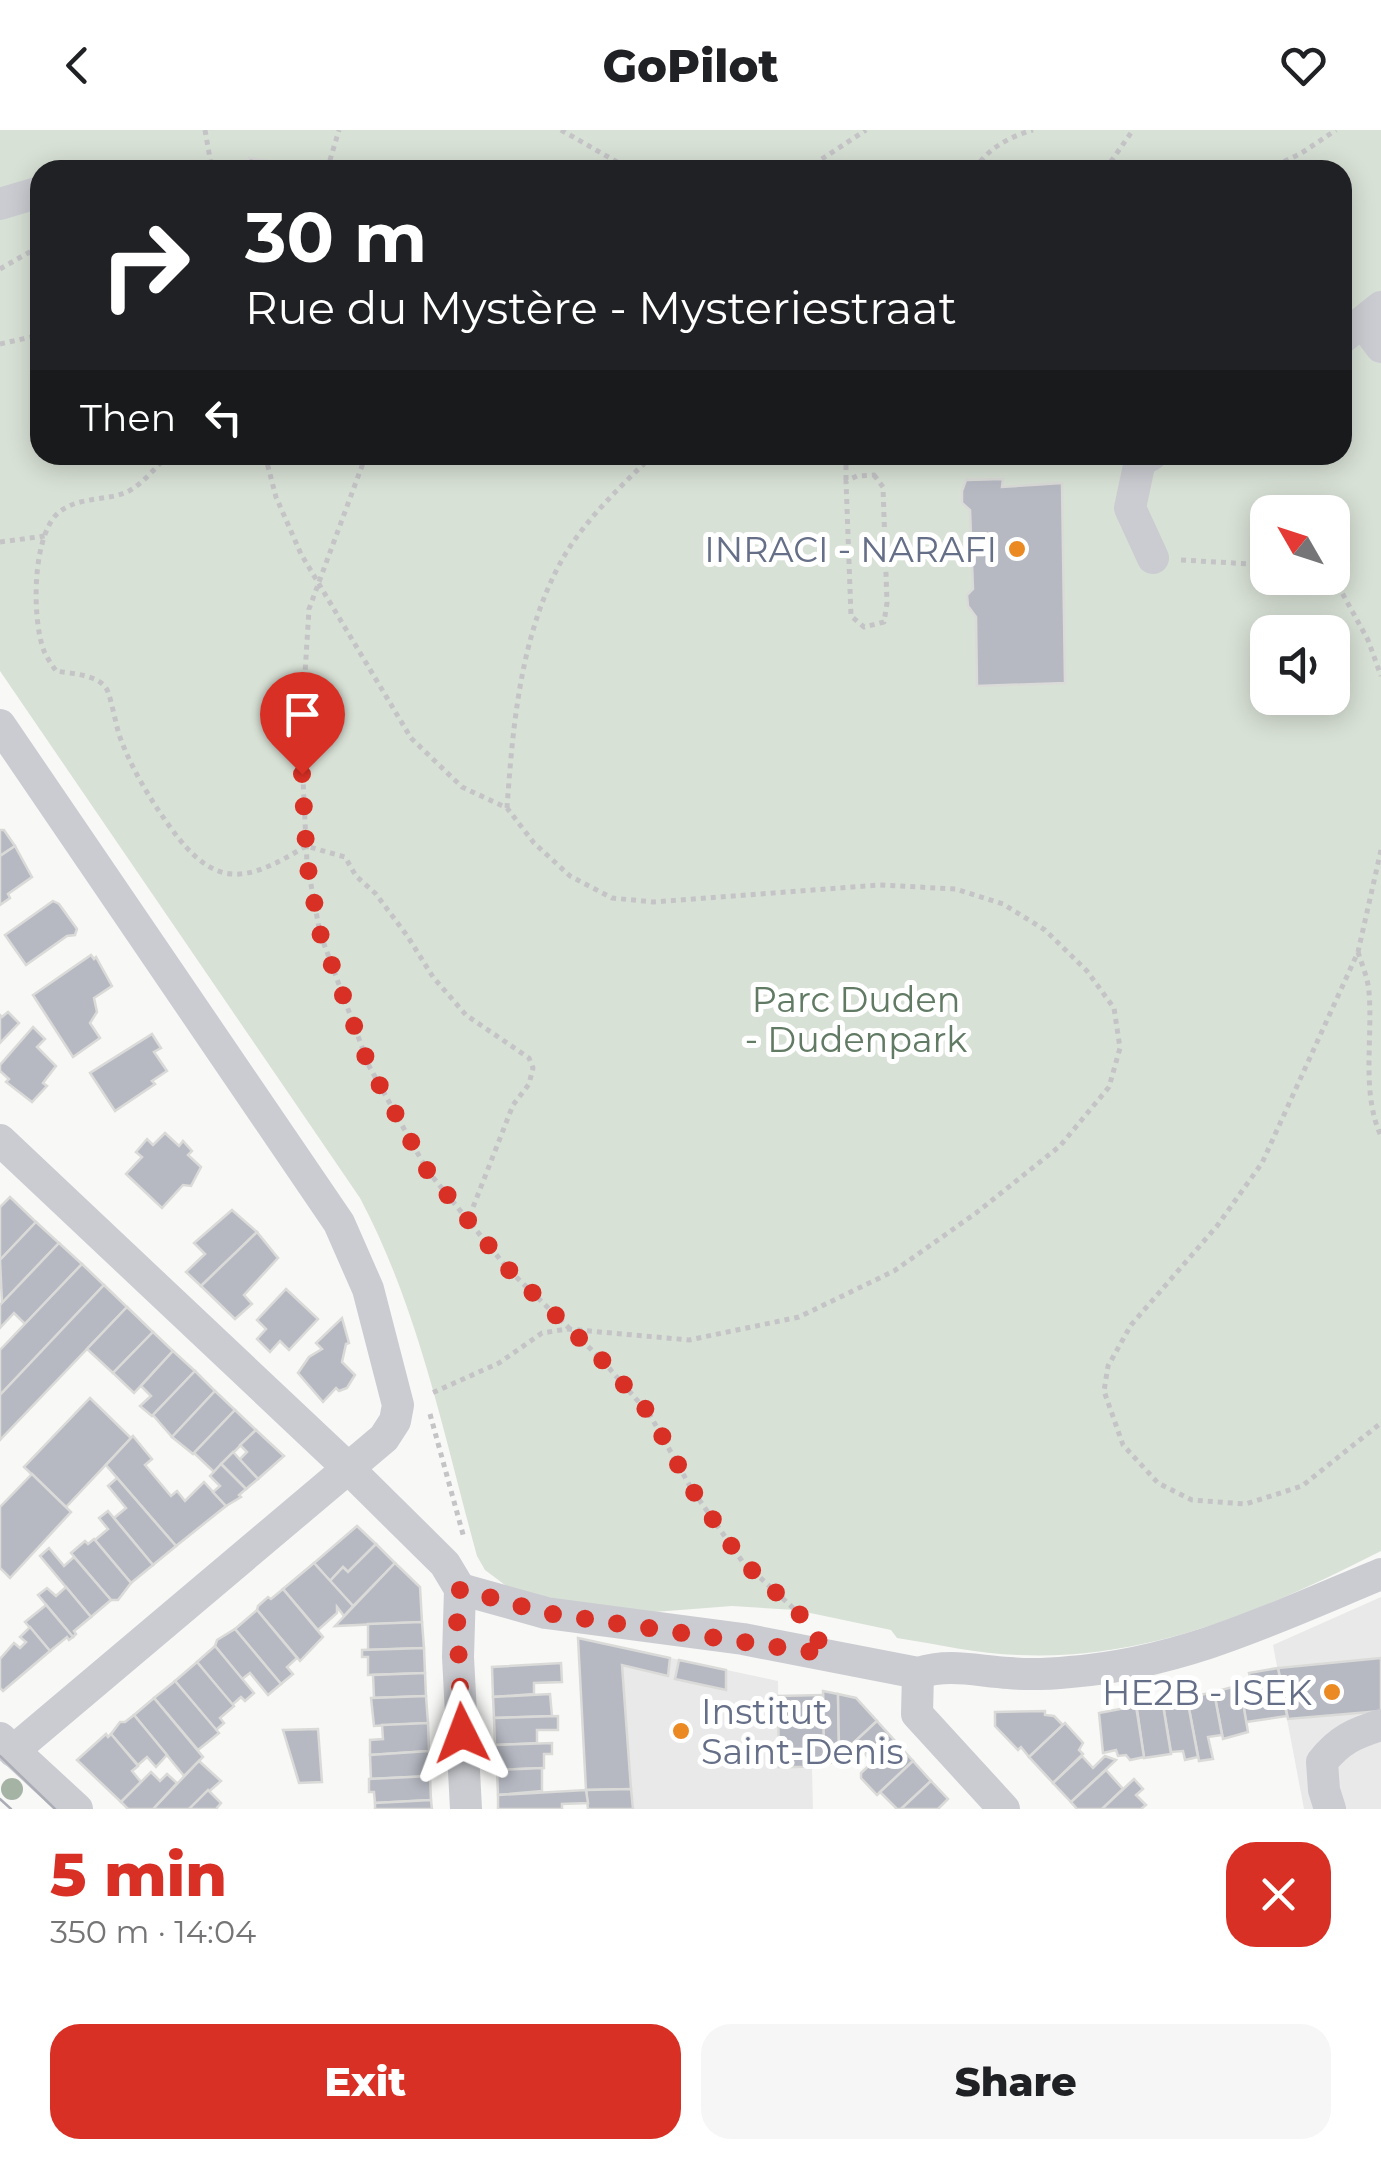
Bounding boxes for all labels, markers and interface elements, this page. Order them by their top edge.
icon: back [50,38,105,93]
text: GoPilot [602,38,779,93]
icon: heart [1276,38,1331,93]
text: 30 m [245,194,427,280]
icon: right [80,200,210,330]
text: Rue du Mystère - Mysteriestraat [245,280,957,335]
icon: left [196,390,251,445]
text: Then [80,394,176,441]
north arrow [1250,495,1350,595]
map controls [1250,495,1350,715]
place label: INRACI - NARAFI [704,528,997,571]
marker: INRACI - NARAFI [1006,538,1028,560]
button: sound [1250,615,1350,715]
pin [260,672,345,775]
icon: arrive [275,687,330,742]
park label: Parc Duden - Dudenpark [745,978,967,1061]
place label: HE2B - ISEK [1102,1671,1312,1714]
position arrow [410,1681,514,1785]
marker: HE2B - ISEK [1321,1681,1343,1703]
place label: Institut Saint-Denis [701,1690,904,1773]
marker: Institut Saint-Denis [670,1720,692,1742]
text: 5 min [50,1838,227,1911]
button: close [1226,1842,1331,1947]
text: 350 m · 14:04 [50,1912,256,1951]
button: Exit [50,2024,681,2139]
button: Share [701,2024,1331,2139]

